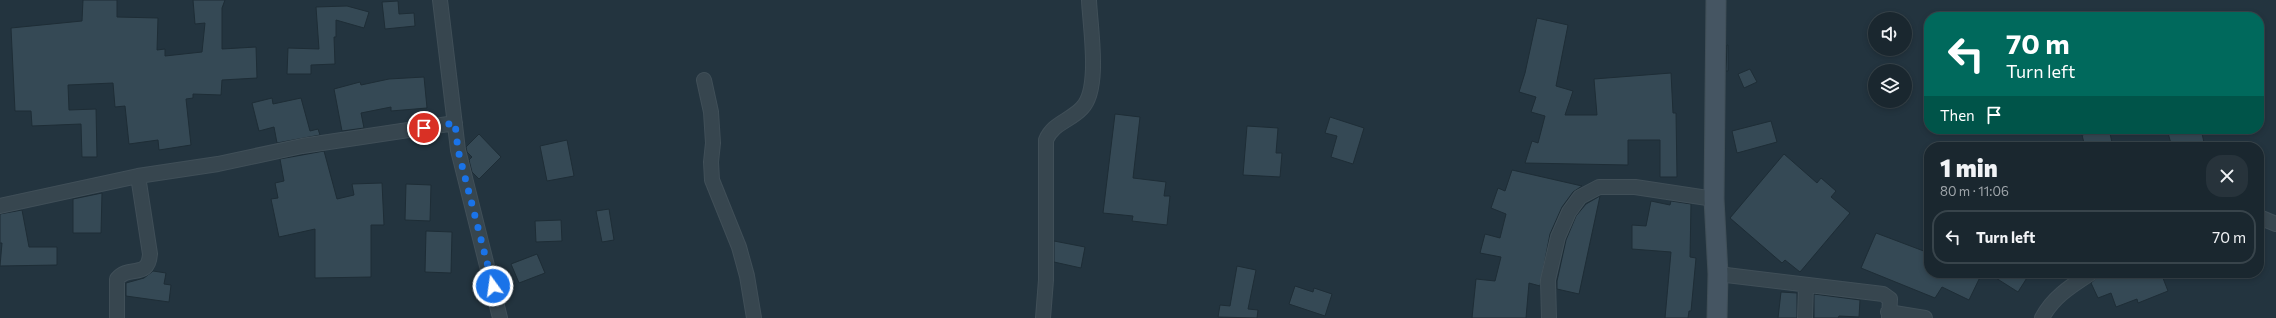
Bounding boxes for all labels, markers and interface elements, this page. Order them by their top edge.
map controls [1868,12,1912,108]
button: sound [1868,12,1912,56]
text: 70 m [2006,26,2070,60]
icon: left [1940,28,1992,80]
text: Turn left [2006,60,2075,82]
button: layers [1868,64,1912,108]
icon: arrive [1983,104,2005,126]
text: Then [1940,106,1975,124]
pin [407,111,441,145]
icon: arrive [413,117,435,139]
text: 1 min [1940,153,1998,182]
button: close [2206,155,2248,197]
text: 80 m · 11:06 [1940,183,2009,199]
icon: left [1942,226,1964,248]
text: Turn left [1976,228,2035,246]
text: 70 m [2212,228,2246,246]
position arrow [472,265,514,307]

